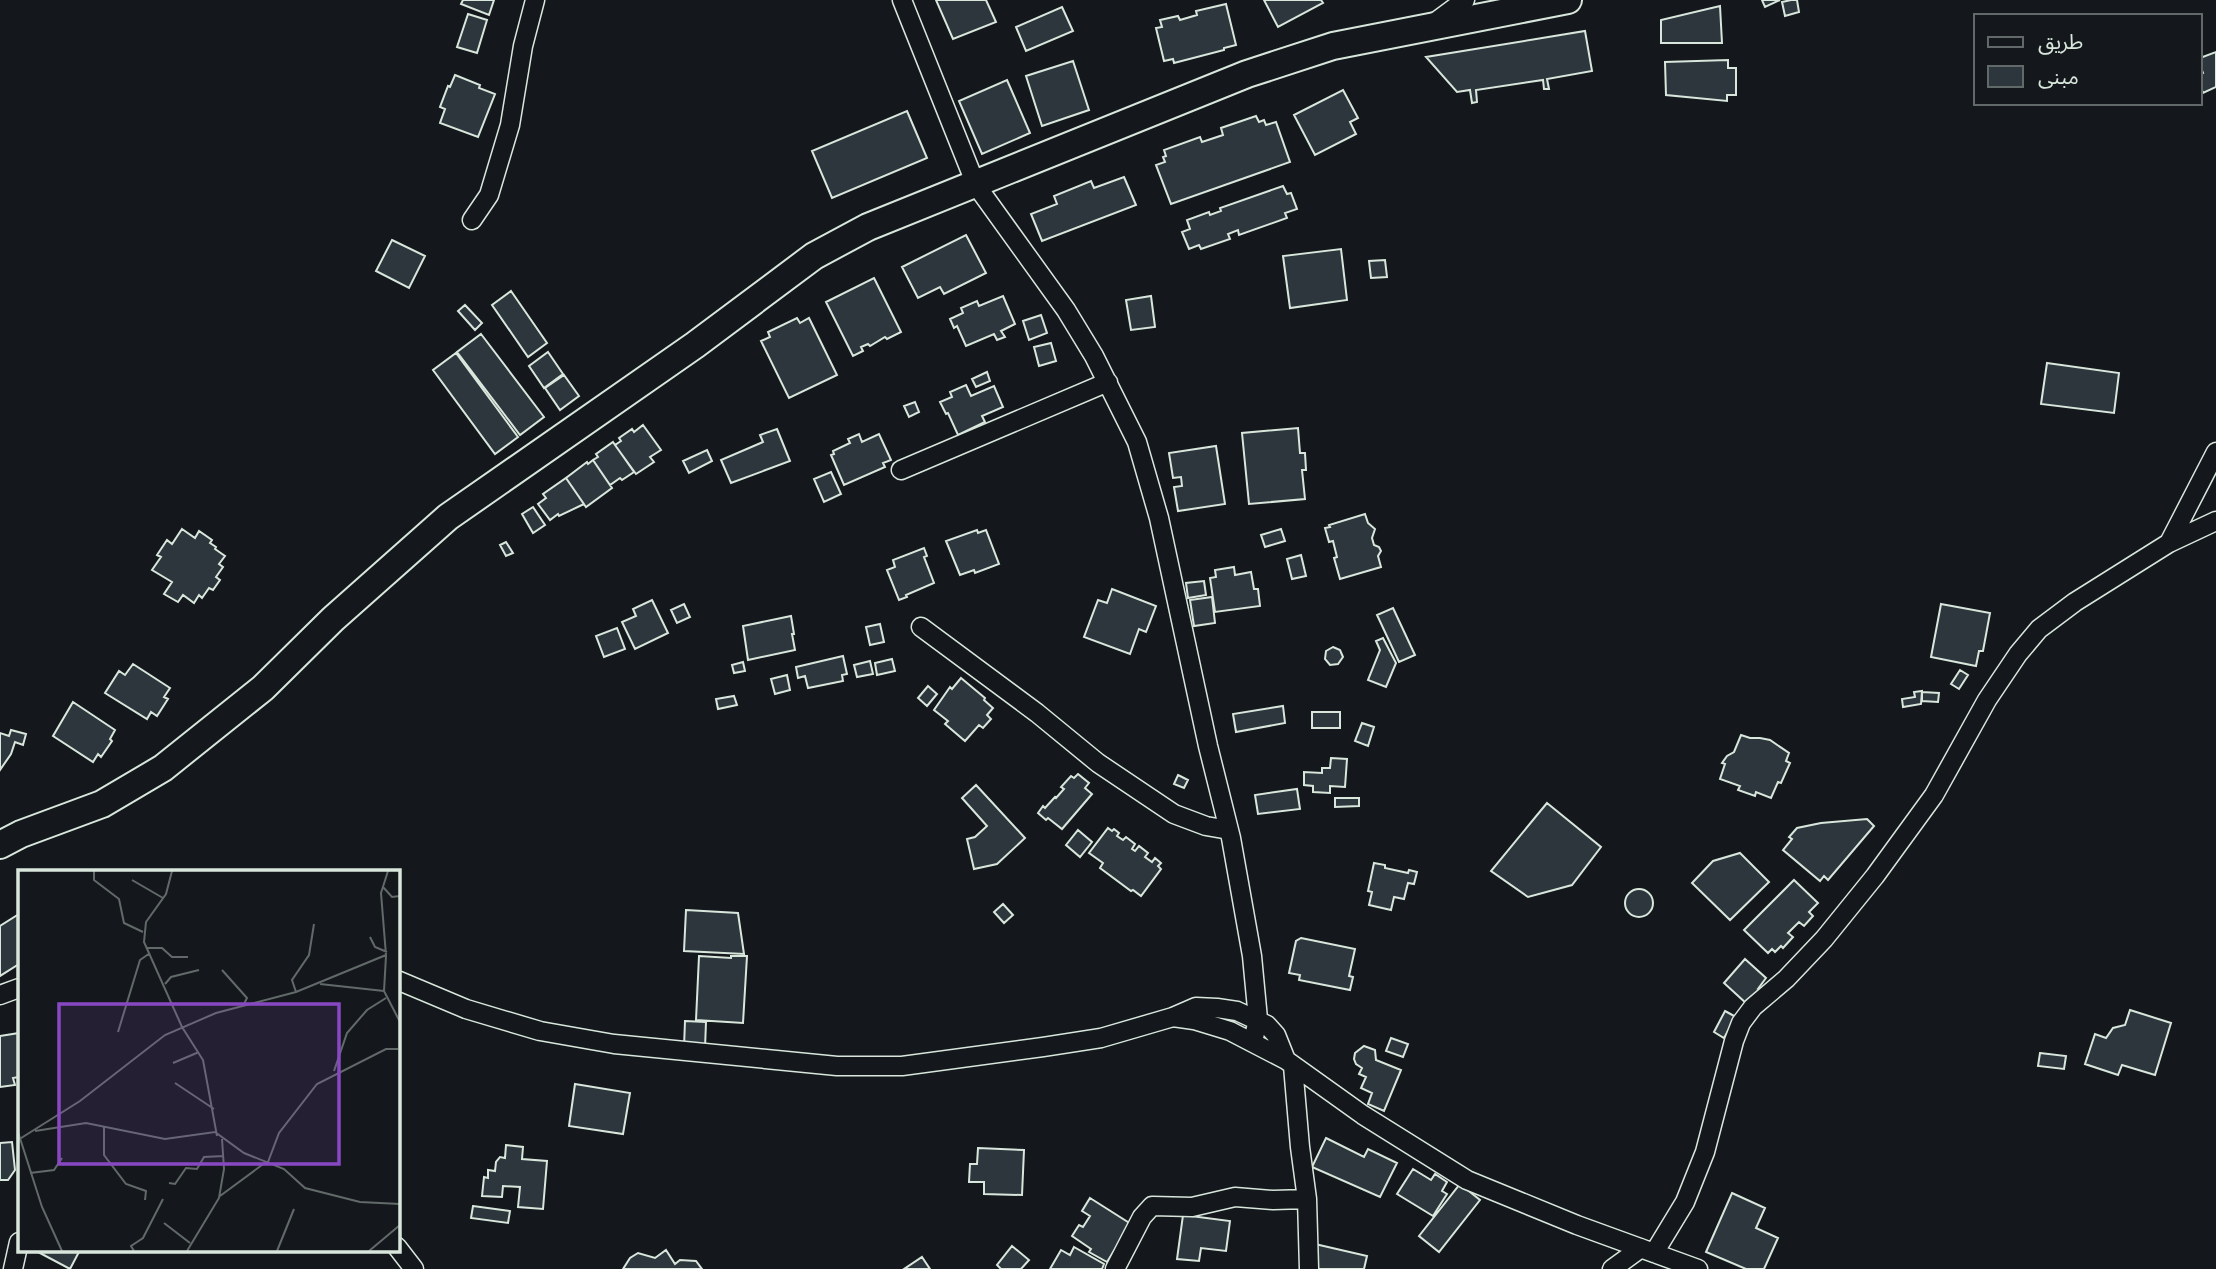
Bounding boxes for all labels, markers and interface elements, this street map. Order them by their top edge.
legend [1974,14,2202,105]
text: طريق [2038,28,2083,55]
text: مبنى [2038,63,2079,89]
inset map [18,870,399,1252]

